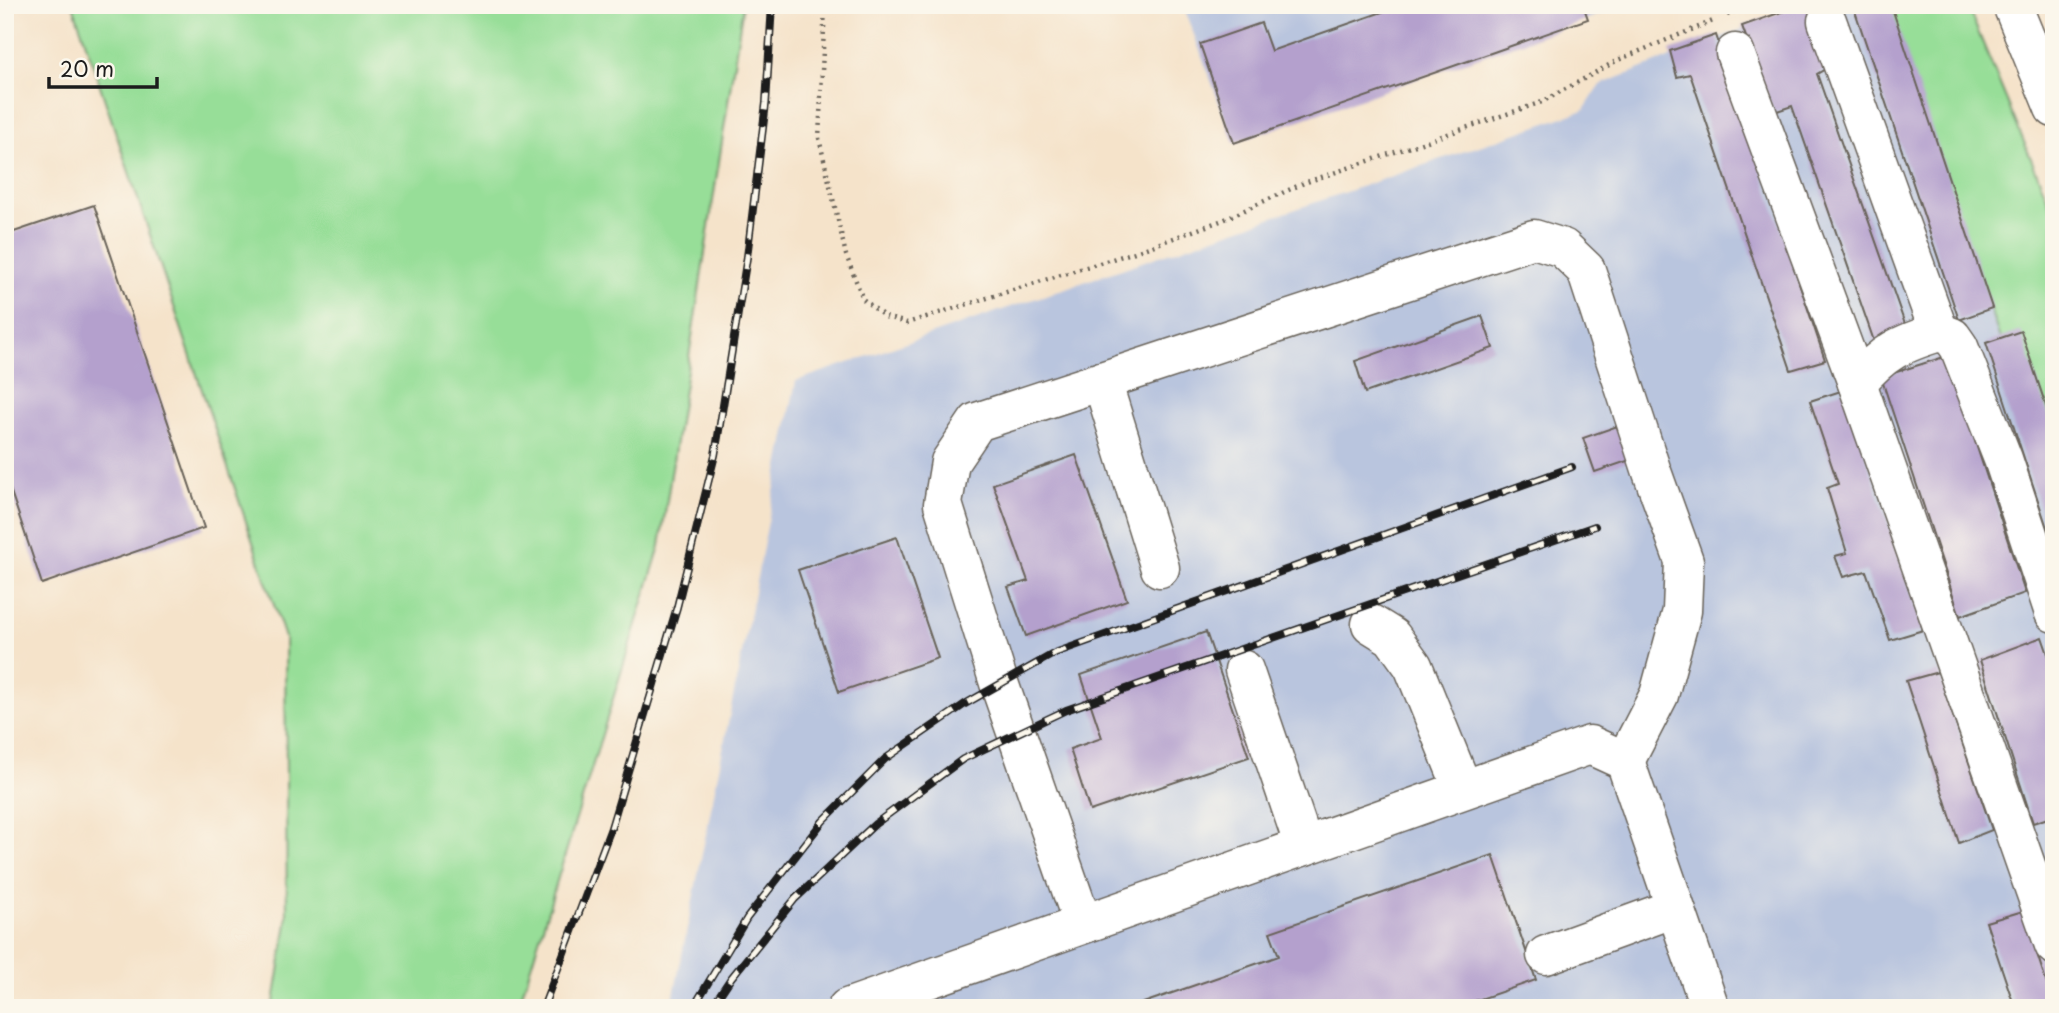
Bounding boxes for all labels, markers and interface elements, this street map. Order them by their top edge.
scale bar [49,46,158,90]
text: 20 m [60,52,114,84]

